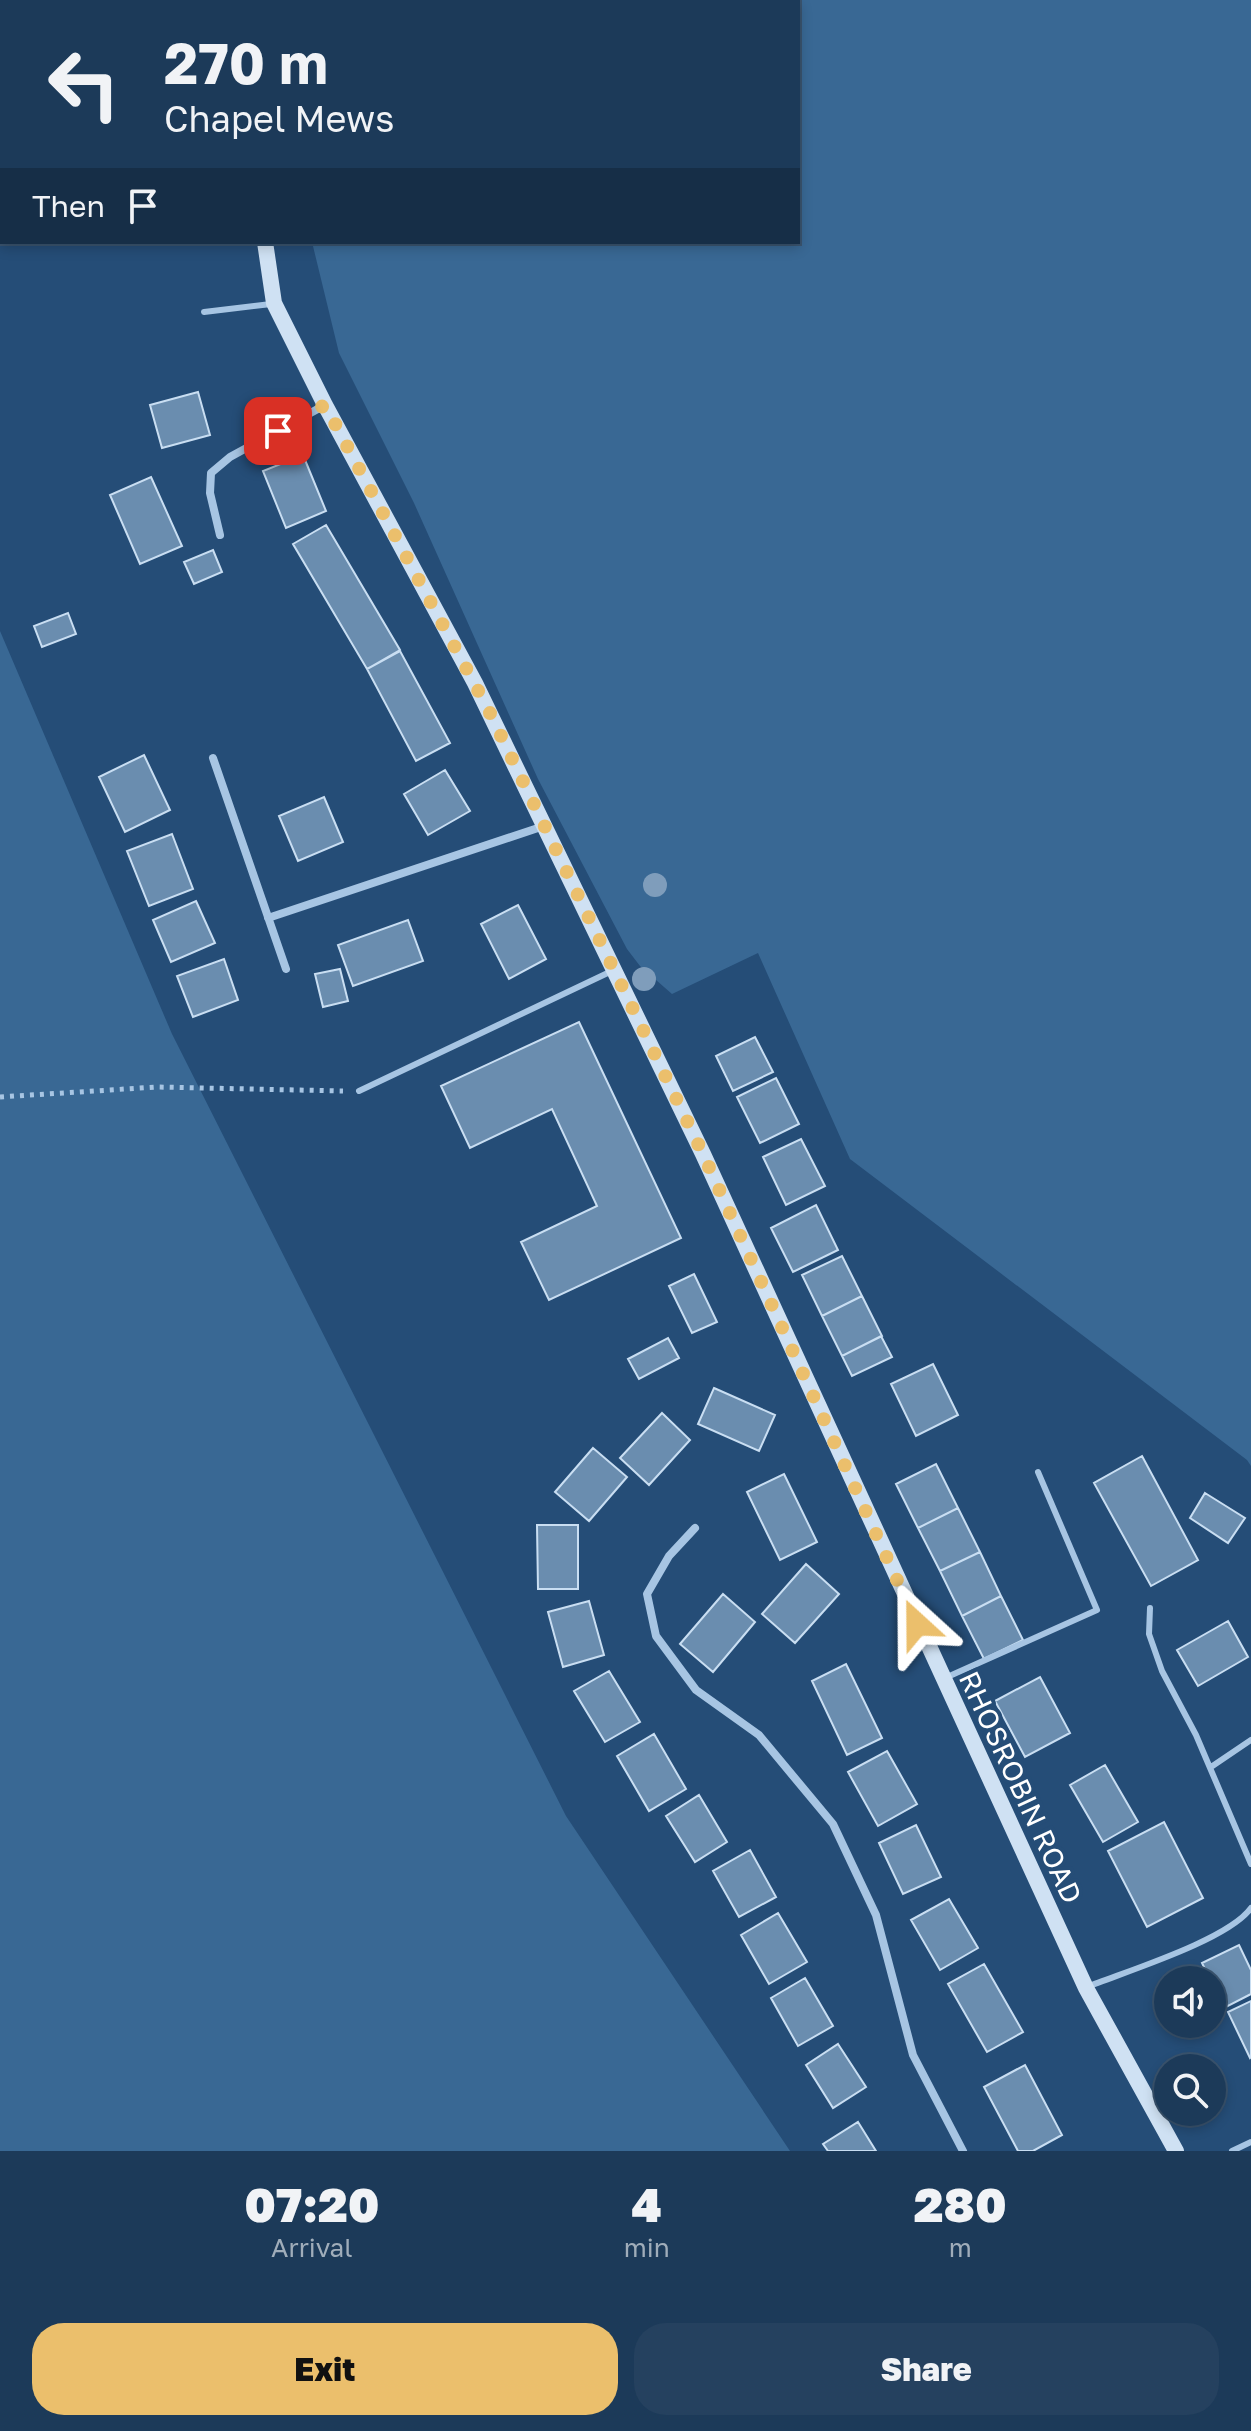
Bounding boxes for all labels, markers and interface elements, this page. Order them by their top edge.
text: 270 m [164,29,328,96]
icon: left [32,32,136,136]
text: Chapel Mews [164,97,394,140]
icon: arrive [121,184,165,228]
text: Then [32,188,105,224]
pin [244,397,312,465]
icon: arrive [256,409,300,453]
position arrow [875,1582,959,1666]
street label: RHOSROBIN ROAD [953,1666,1089,1908]
map controls [1154,1966,1226,2126]
button: sound [1154,1966,1226,2038]
button: search [1154,2054,1226,2126]
text: 07:20 [244,2175,379,2233]
text: 4 [631,2175,662,2233]
text: 280 [914,2175,1007,2233]
text: Arrival [271,2232,353,2263]
text: min [624,2232,670,2263]
text: m [949,2232,972,2263]
button: Exit [32,2323,618,2415]
button: Share [634,2323,1219,2415]

